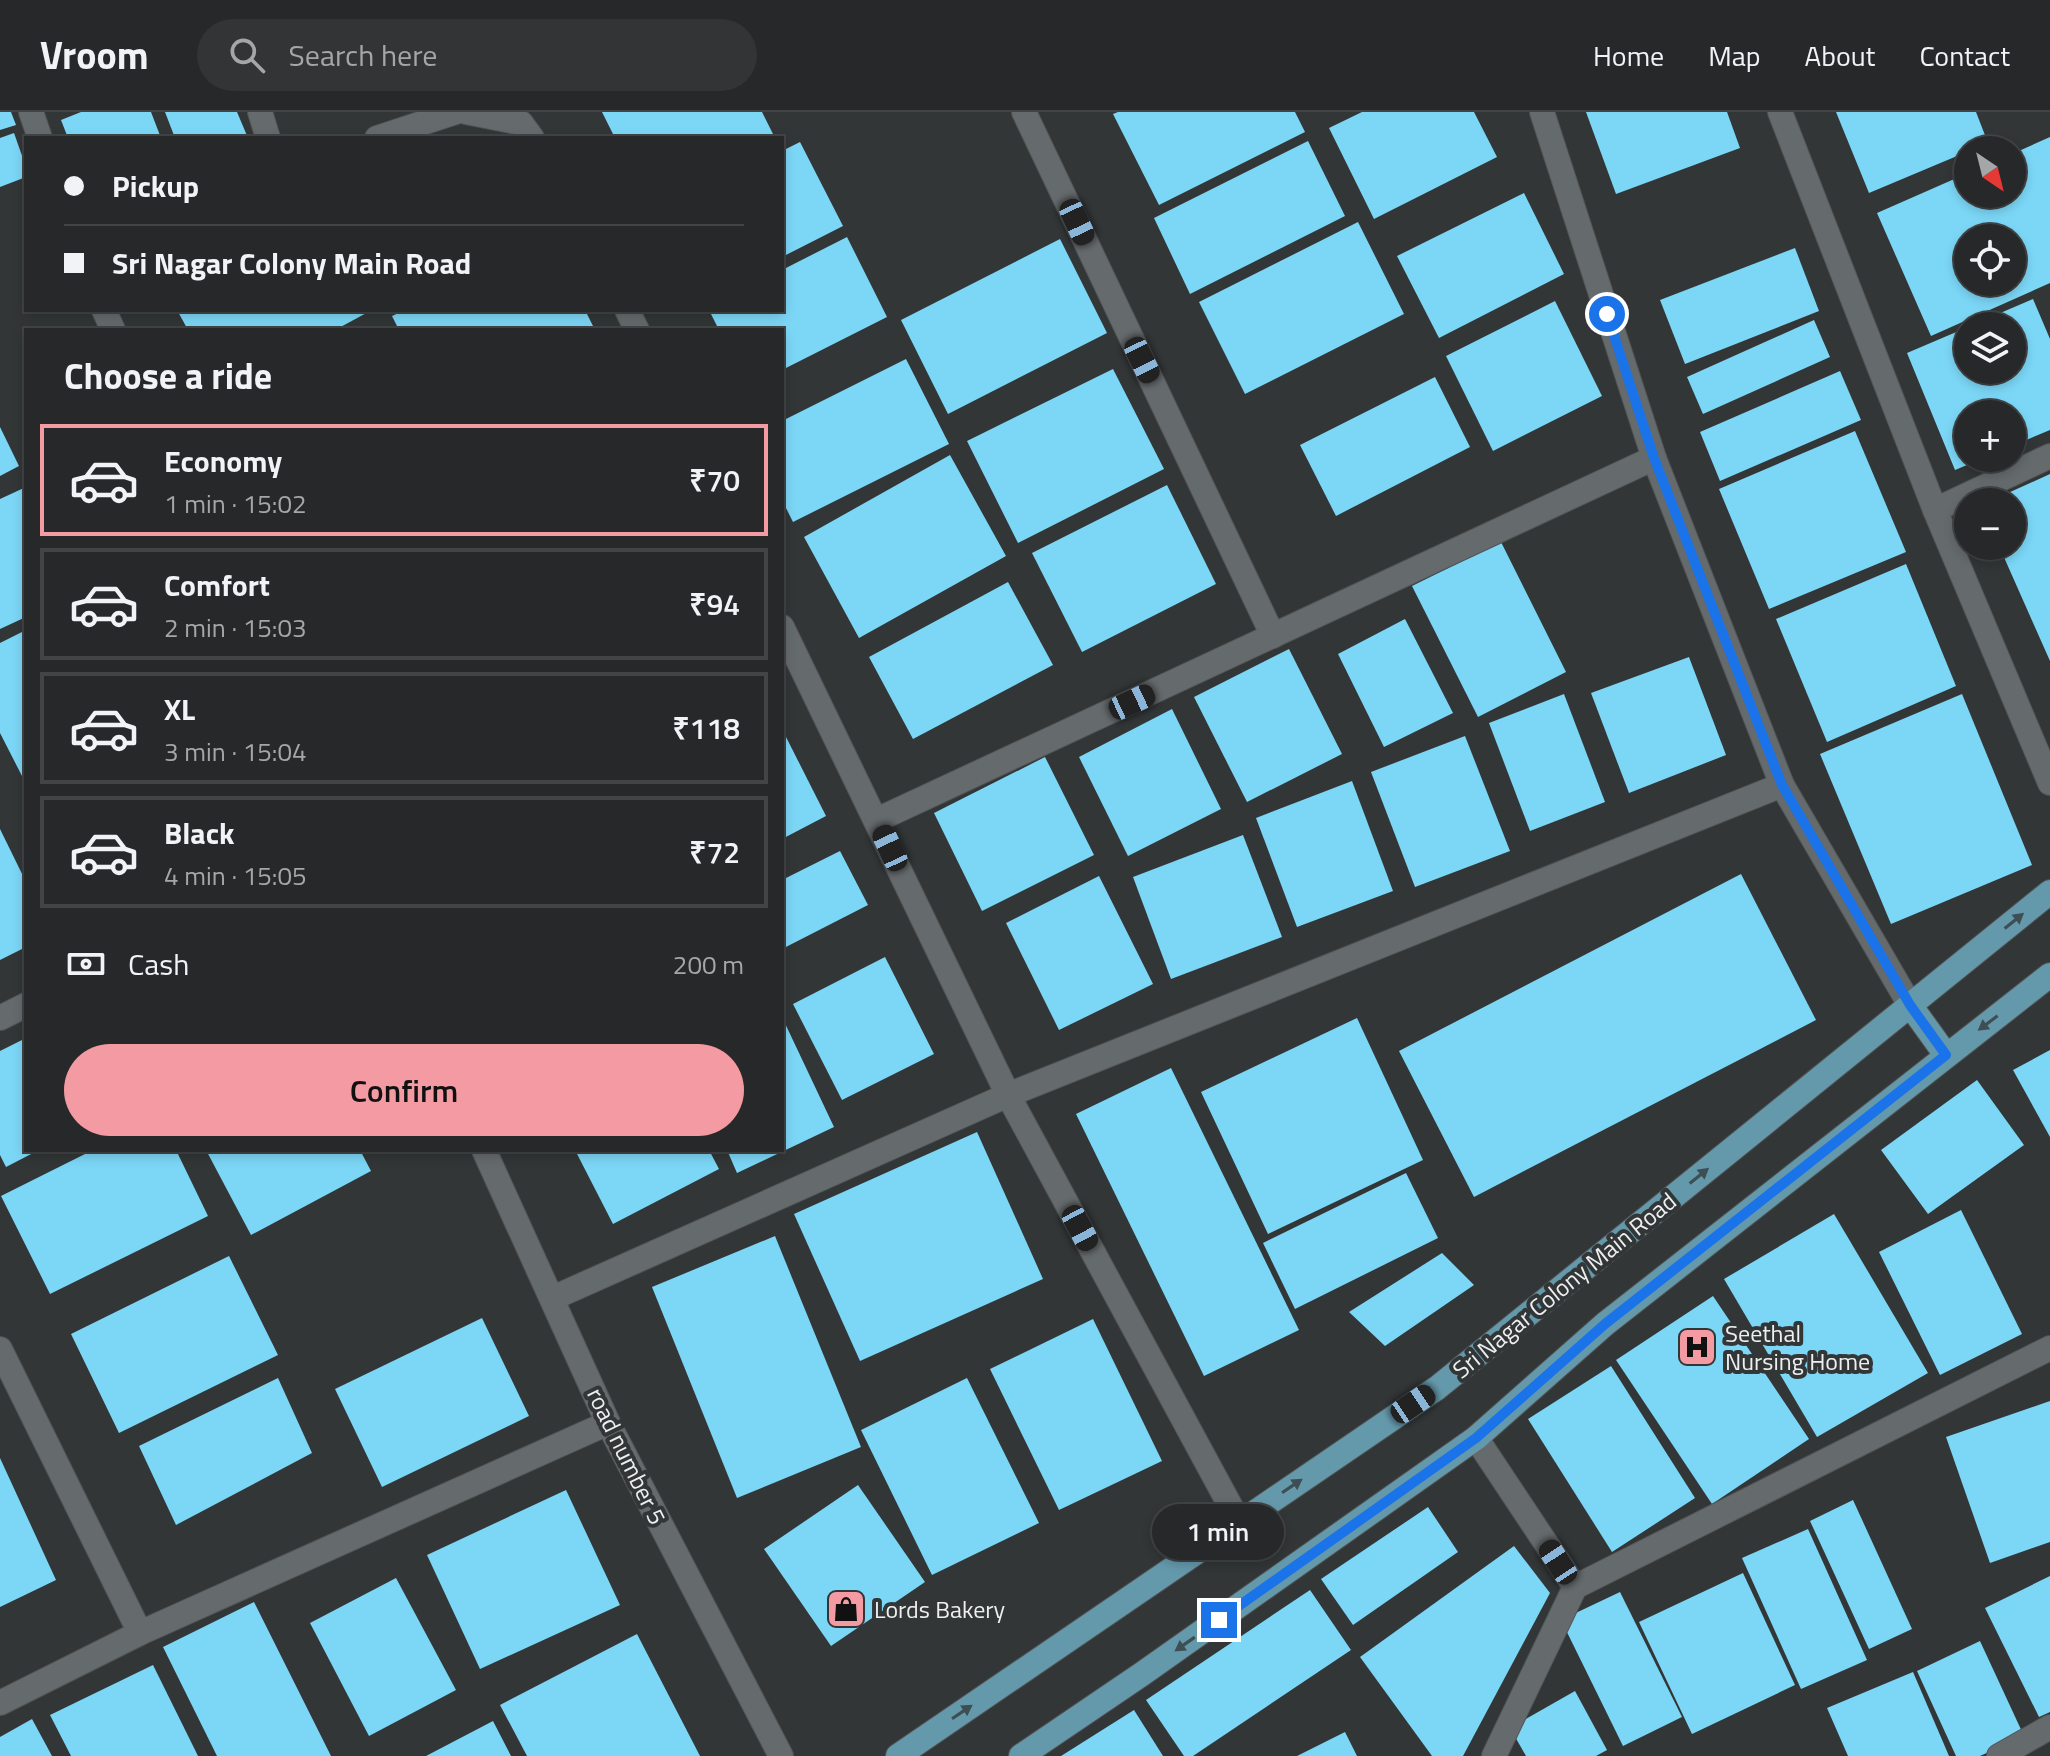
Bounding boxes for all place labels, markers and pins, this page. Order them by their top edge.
place label: Seethal Nursing Home [1725,1315,1870,1379]
hospital icon: Seethal Nursing Home [1676,1326,1718,1368]
shop icon: Lords Bakery [825,1588,867,1630]
place label: Lords Bakery [874,1591,1006,1627]

